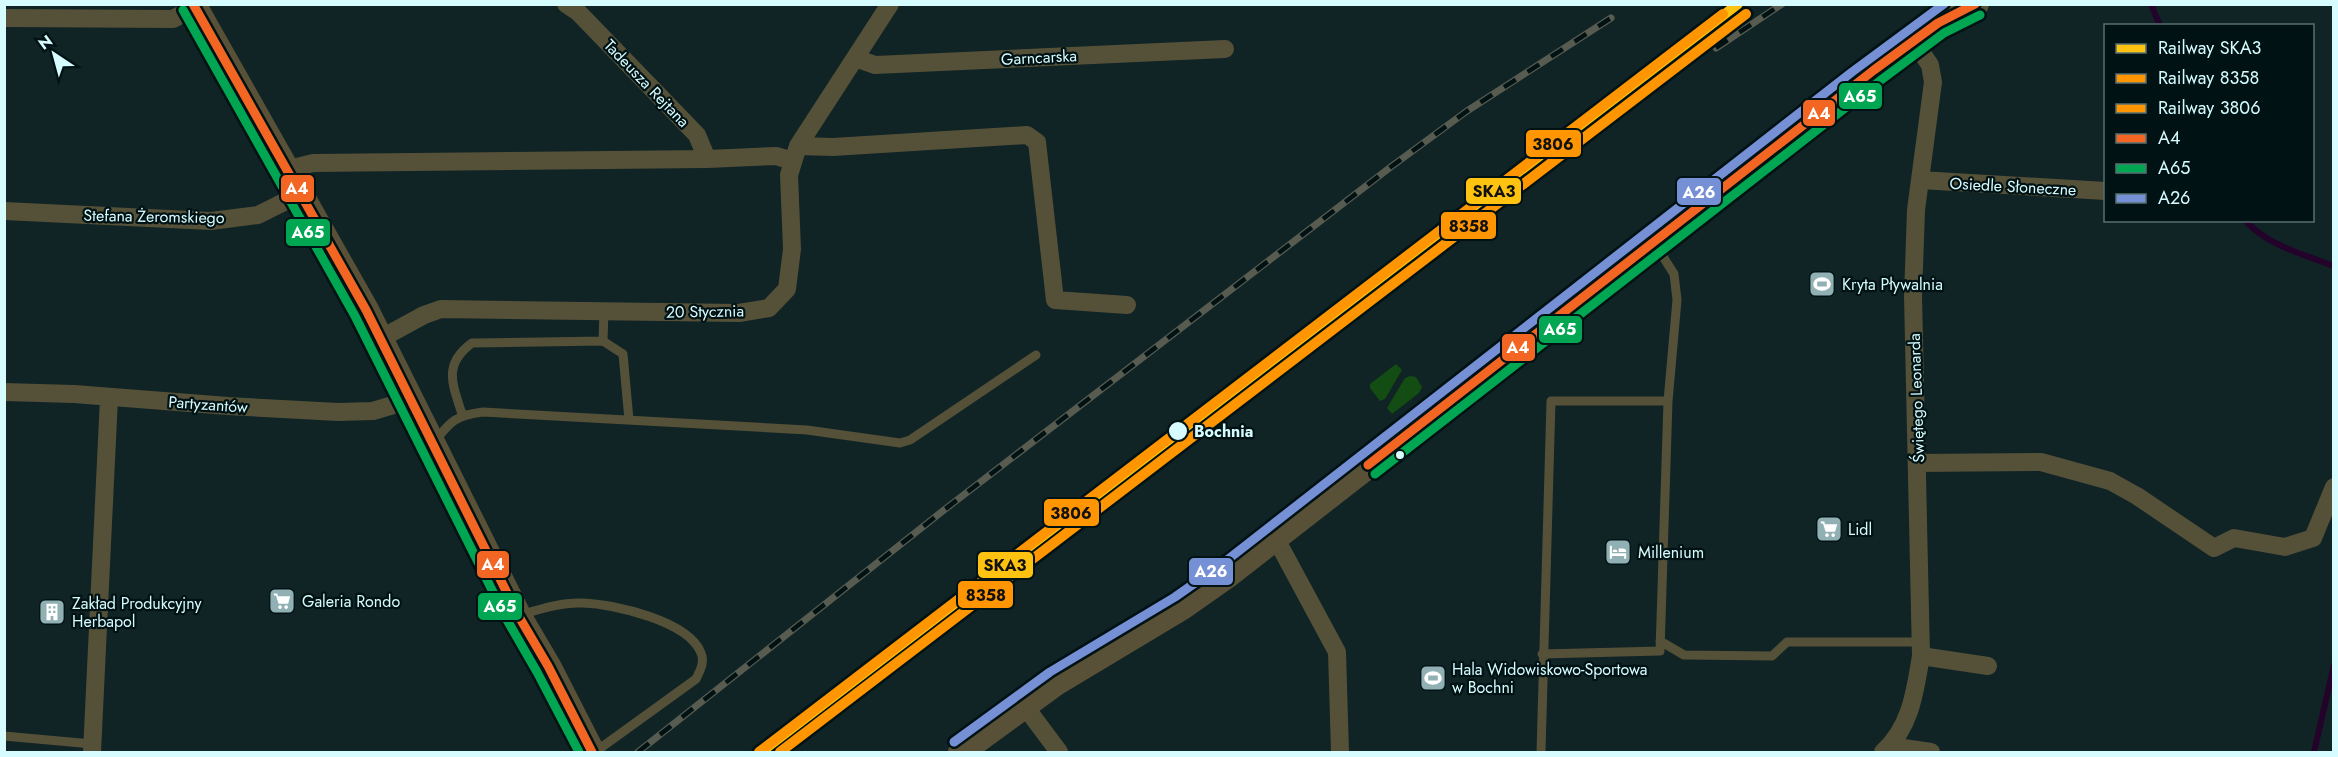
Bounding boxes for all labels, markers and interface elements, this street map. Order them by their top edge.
north arrow [24,24,84,84]
legend [2104,24,2314,222]
text: N [34,29,57,55]
street label: Tadeusza Rejtana [599,34,695,132]
text: Railway SKA3 [2158,35,2262,61]
street label: Garncarska [1000,44,1078,71]
text: Railway 8358 [2158,65,2259,91]
line badge: A65 [1838,82,1883,110]
text: A65 [1843,85,1876,108]
text: Railway 3806 [2158,95,2261,121]
line badge: A4 [1802,99,1836,127]
text: A4 [1807,102,1830,125]
text: A4 [2158,125,2180,151]
line badge: 3806 [1525,129,1582,158]
text: 3806 [1532,133,1574,156]
text: A65 [2158,155,2190,181]
street label: Osiedle Słoneczne [1949,172,2077,201]
line badge: A4 [280,174,315,203]
text: A4 [285,177,308,200]
line badge: SKA3 [1465,177,1522,205]
line badge: A26 [1676,177,1722,206]
text: SKA3 [1473,180,1515,203]
text: A26 [1682,181,1715,204]
text: A26 [2158,185,2191,211]
street label: Stefana Żeromskiego [83,204,225,229]
line badge: 8358 [1440,211,1497,240]
text: 8358 [1449,215,1489,238]
line badge: A65 [285,218,331,247]
text: A65 [291,221,324,244]
sports icon: Kryta Pływalnia [1807,269,1837,299]
place label: Kryta Pływalnia [1842,273,1943,296]
street label: 20 Stycznia [666,299,744,324]
line badge: A65 [1538,315,1583,344]
text: A65 [1543,318,1576,341]
line badge: A4 [1501,333,1536,362]
street label: Świętego Leonarda [1903,333,1930,463]
text: A4 [1506,336,1529,359]
street label: Partyzantów [168,390,249,419]
marker: Bochnia [1167,420,1189,442]
place label: Bochnia [1194,420,1253,443]
unlabelled marker [1394,449,1406,461]
line badge: 3806 [1043,498,1100,527]
text: 3806 [1050,502,1092,525]
supermarket icon: Lidl [1814,514,1844,544]
place label: Lidl [1848,518,1872,541]
hotel icon: Millenium [1603,537,1633,567]
place label: Millenium [1638,541,1704,564]
line badge: A4 [476,550,510,579]
line badge: SKA3 [977,551,1034,579]
text: A4 [481,553,504,576]
text: SKA3 [984,554,1026,577]
line badge: A26 [1188,557,1234,586]
text: A26 [1194,560,1227,583]
line badge: 8358 [957,580,1014,609]
text: 8358 [966,584,1006,607]
supermarket icon: Galeria Rondo [267,586,297,616]
place label: Galeria Rondo [302,590,400,613]
place label: Zakład Produkcyjny Herbapol [72,592,203,633]
line badge: A65 [477,592,523,621]
text: A65 [483,595,516,618]
building icon: Zakład Produkcyjny Herbapol [37,597,67,627]
place label: Hala Widowiskowo-Sportowa w Bochni [1452,658,1647,699]
sports icon: Hala Widowiskowo-Sportowa w Bochni [1418,663,1448,693]

